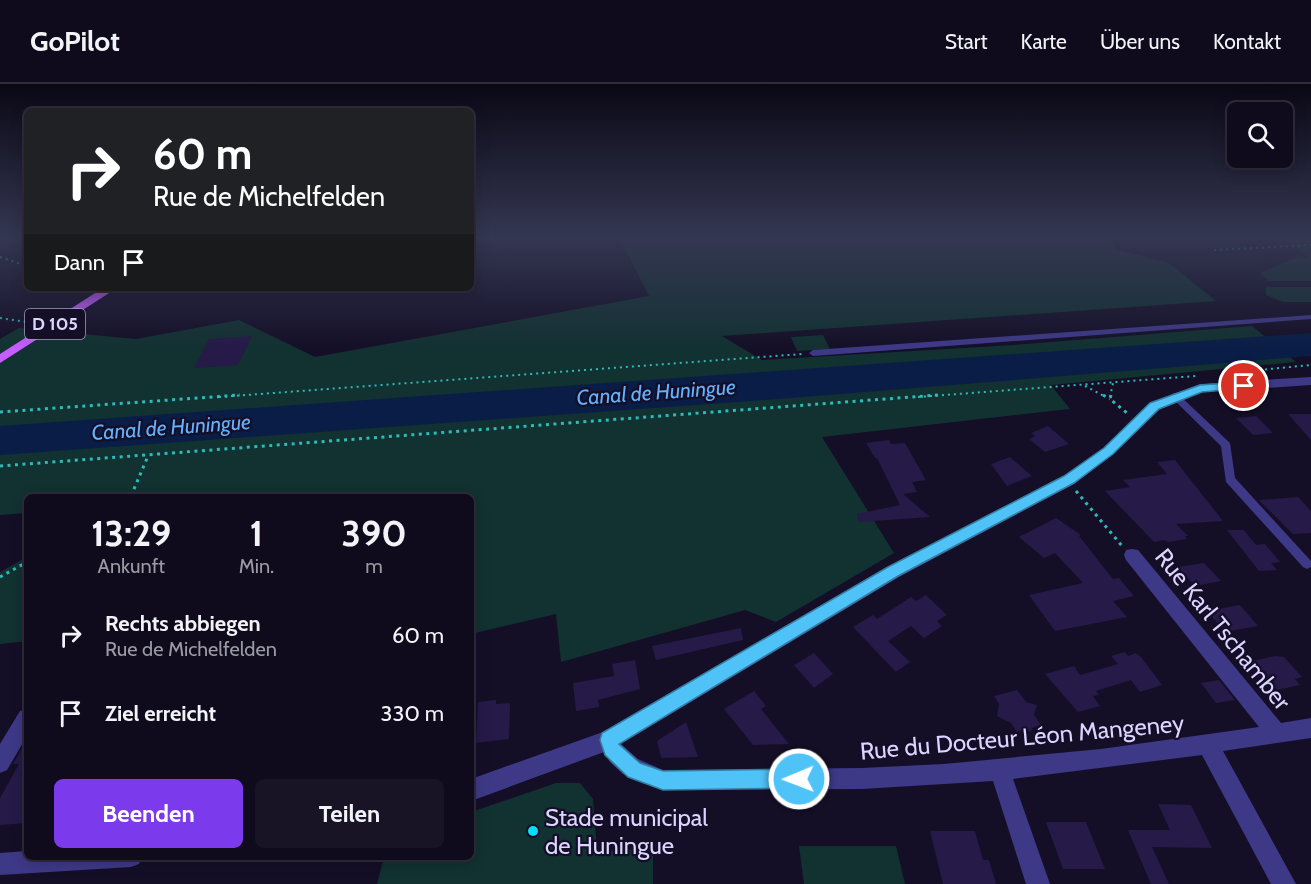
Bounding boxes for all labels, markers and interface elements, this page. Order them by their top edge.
text: GoPilot [30,24,120,58]
text: Start [945,29,988,54]
text: Karte [1021,29,1067,54]
text: Über uns [1100,29,1180,54]
text: Kontakt [1213,29,1281,54]
map controls [1227,102,1293,168]
button: search [1227,102,1293,168]
text: 60 m [153,128,252,180]
icon: right [54,132,132,210]
text: Rue de Michelfelden [153,180,385,213]
icon: arrive [117,246,150,279]
text: Dann [54,249,105,276]
road number: D 105 [25,309,85,339]
pin [1218,360,1269,411]
icon: arrive [1227,369,1260,402]
water label: Canal de Huningue [576,374,737,410]
water label: Canal de Huningue [91,409,252,445]
text: 13:29 [91,511,171,555]
text: 1 [250,511,263,555]
text: 390 [342,511,407,555]
street label: Rue Karl Tschamber [1149,542,1297,716]
text: Ankunft [98,554,165,578]
text: Min. [239,554,274,578]
text: m [365,554,383,578]
text: Rechts abbiegen [105,610,261,637]
icon: right [54,619,87,652]
text: 60 m [392,622,444,649]
text: Rue de Michelfelden [105,637,277,661]
icon: arrive [54,697,87,730]
text: Ziel erreicht [105,700,216,727]
text: 330 m [381,700,444,727]
street label: Rue du Docteur Léon Mangeney [859,708,1185,766]
position arrow [767,747,831,811]
button: Beenden [54,779,243,848]
button: Teilen [255,779,444,848]
place label: Stade municipal de Huningue [545,803,708,860]
marker: Stade municipal de Huningue [526,824,540,838]

